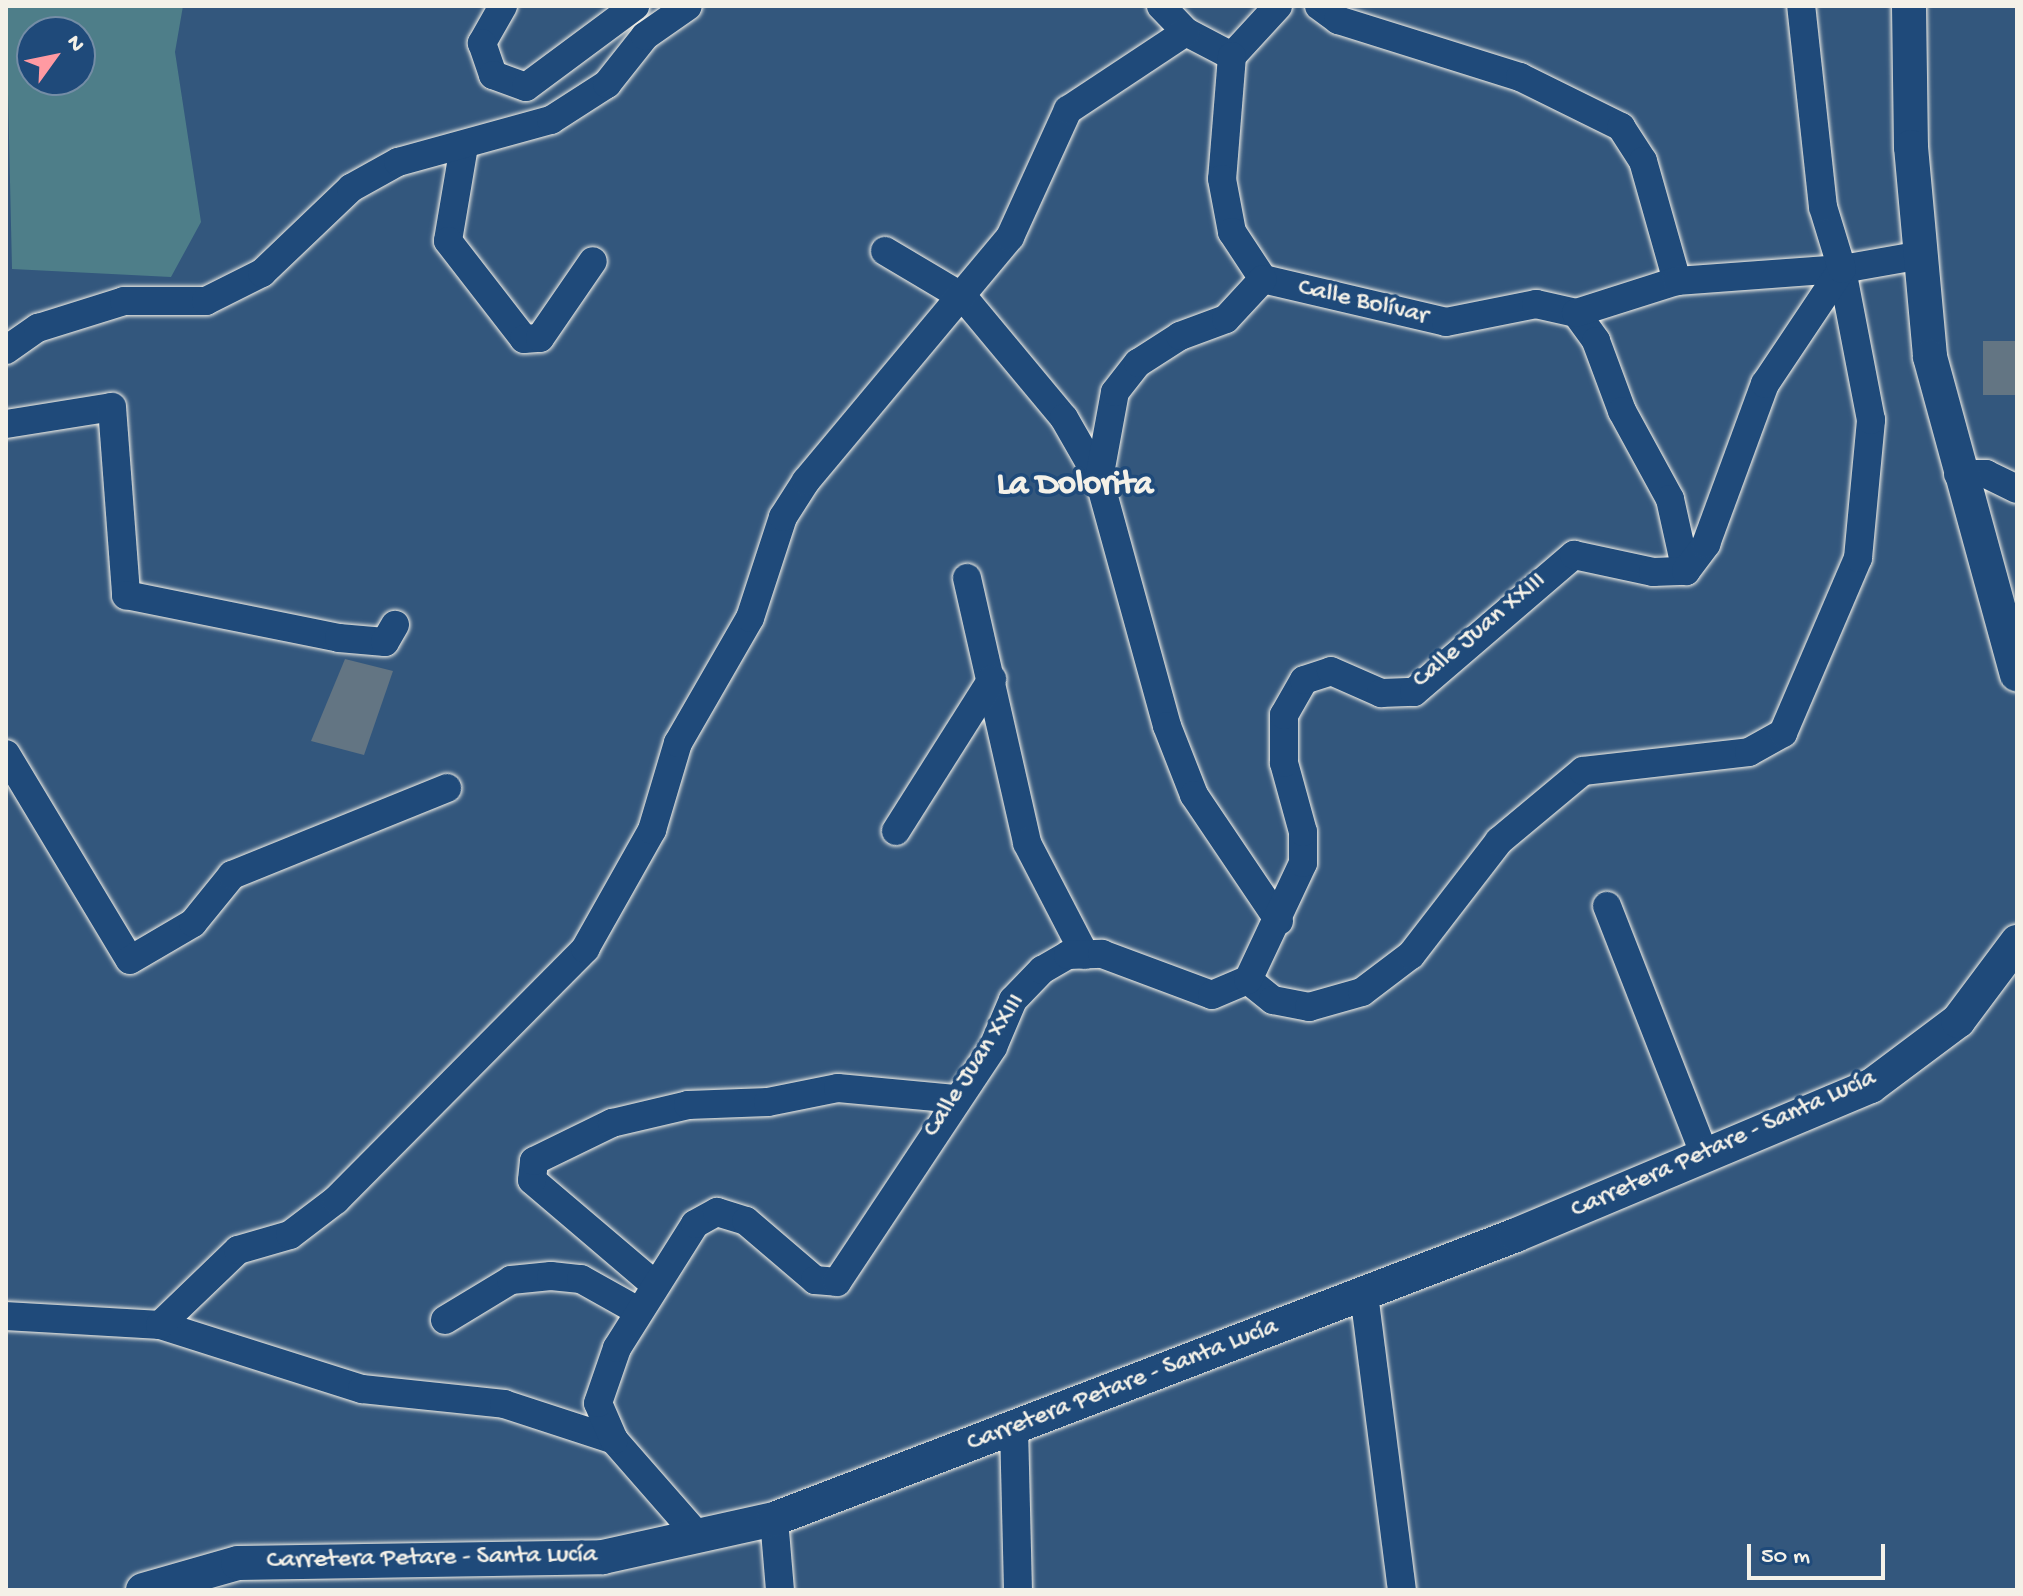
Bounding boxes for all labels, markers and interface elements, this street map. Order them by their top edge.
north arrow [16,16,96,96]
text: N [60,31,89,57]
street label: Calle Bolívar [1295,273,1431,333]
district label: La Dolorita [997,467,1153,507]
street label: Calle Juan XXIII [1407,566,1553,696]
street label: Calle Juan XXIII [917,988,1033,1144]
street label: Carretera Petare - Santa Lucía [1567,1063,1881,1227]
street label: Carretera Petare - Santa Lucía [963,1312,1283,1460]
scale bar [1751,1528,1889,1578]
street label: Carretera Petare - Santa Lucía [266,1541,598,1577]
text: 50 m [1761,1543,1810,1572]

